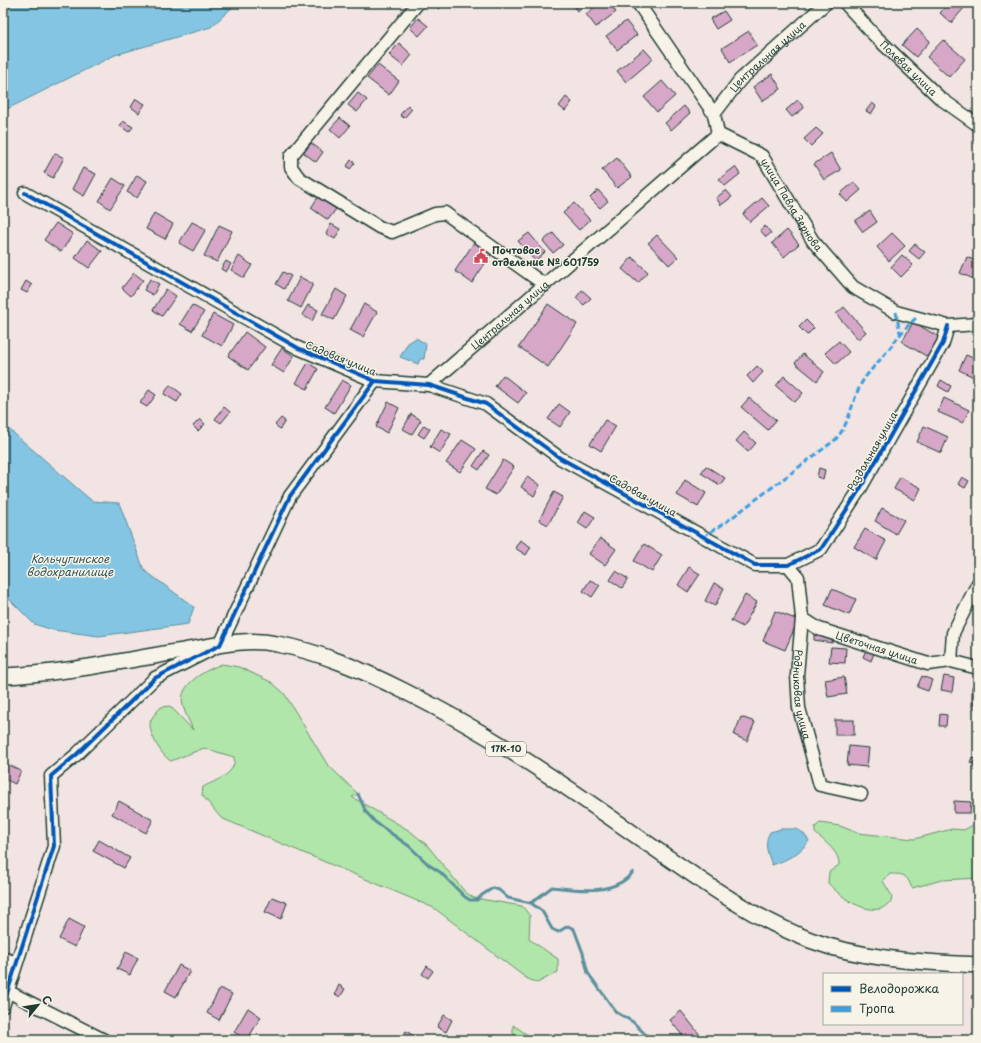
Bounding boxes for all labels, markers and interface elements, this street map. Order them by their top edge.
street label: Центральная улица [726,16,809,95]
street label: Полевая улица [877,37,941,99]
street label: улица Павла Зернова [758,155,827,255]
place label: Почтовое отделение № 601759 [492,242,599,269]
public building icon: Почтовое отделение № 601759 [473,248,489,264]
street label: Центральная улица [467,276,552,352]
street label: Садовая улица [303,336,380,379]
street label: Раздольная улица [843,408,901,493]
street label: Садовая улица [607,470,680,520]
water label: Кольчугинское водохранилище [27,550,114,580]
street label: Цветочная улица [834,627,921,668]
street label: Родниковая улица [790,649,815,742]
road number: 17К-10 [486,742,526,756]
legend [823,973,963,1025]
text: Велодорожка [859,979,939,997]
north arrow [18,985,58,1025]
text: С [38,992,57,1008]
text: Тропа [859,999,895,1017]

